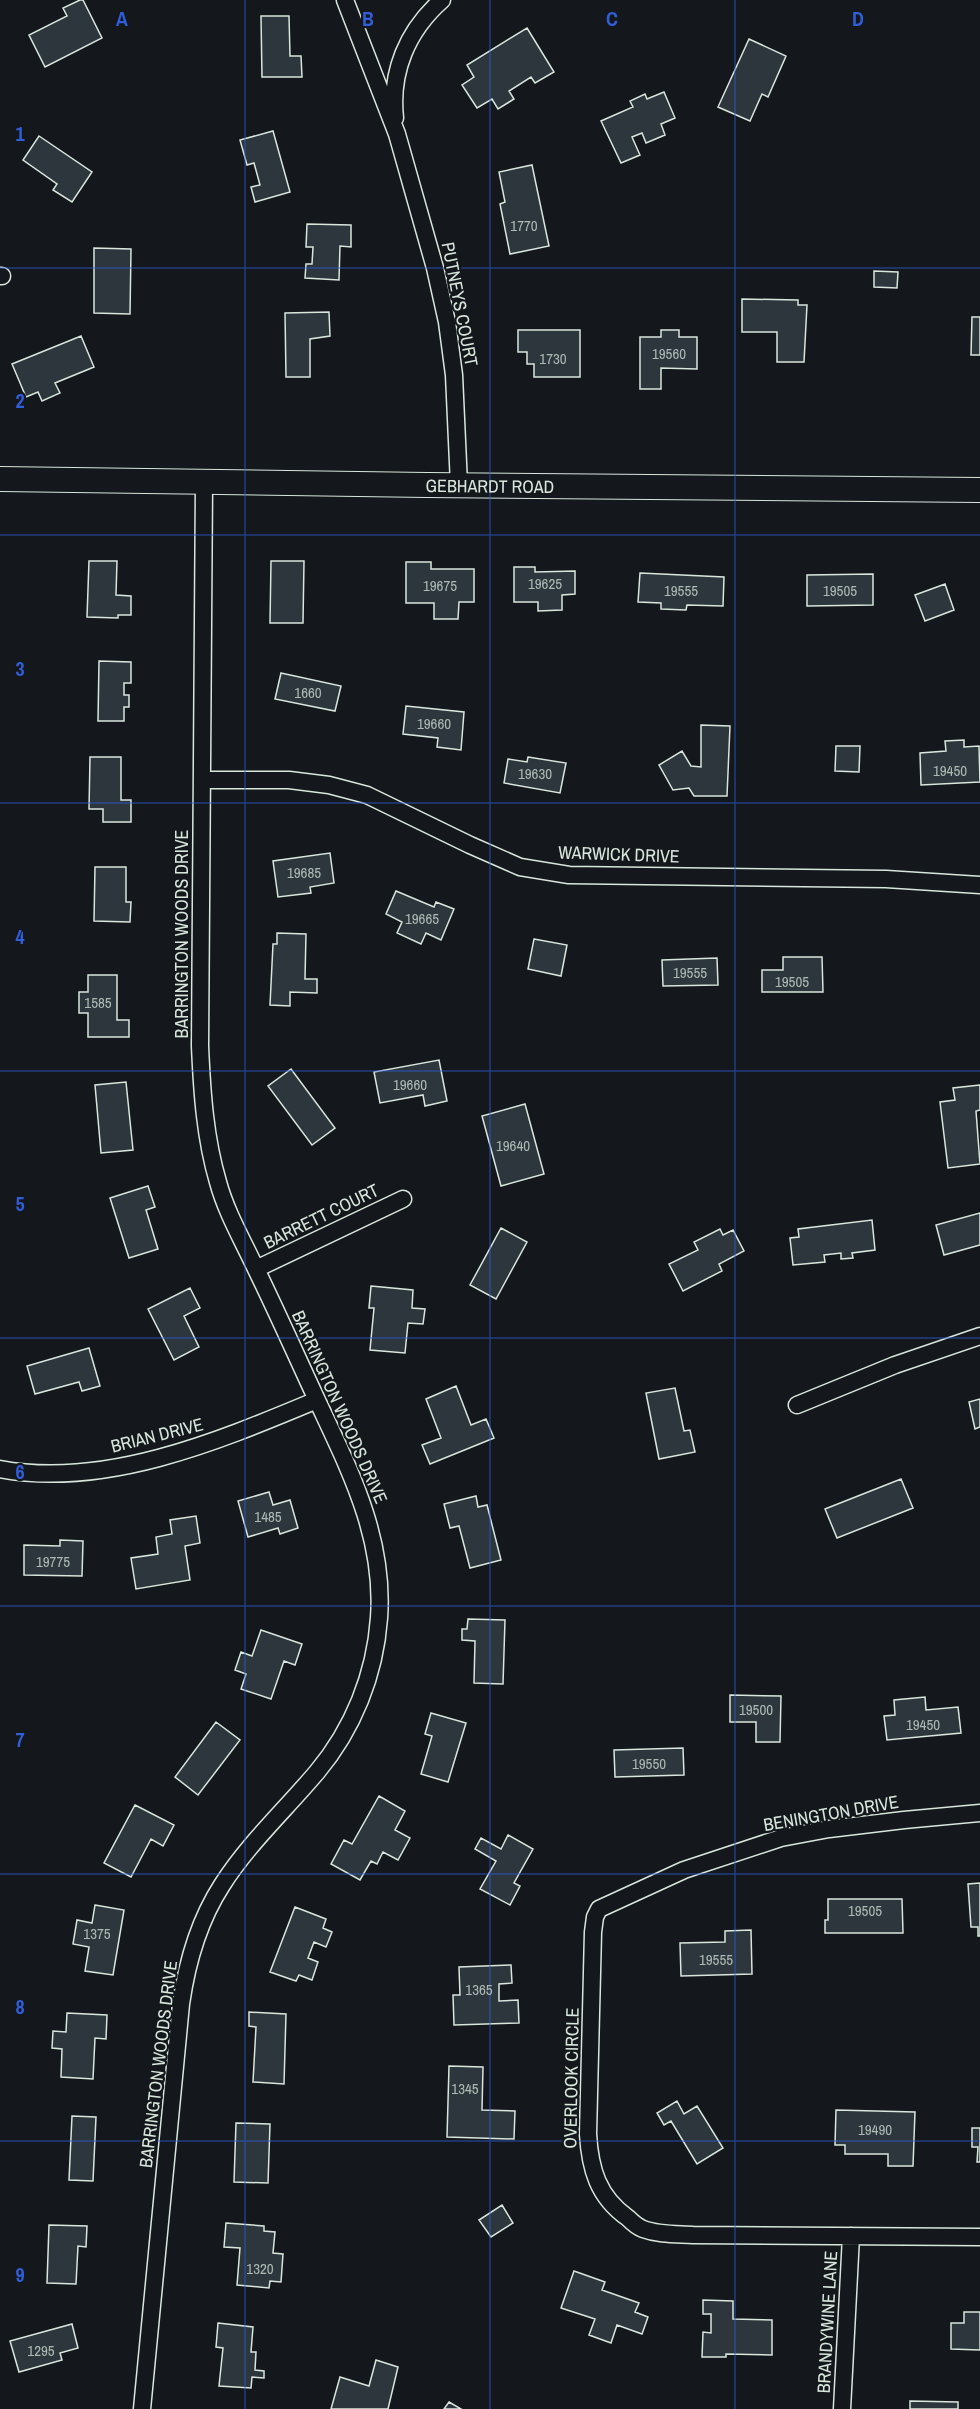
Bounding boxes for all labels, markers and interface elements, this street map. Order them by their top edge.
text: A [116,5,128,32]
text: B [362,5,374,32]
text: C [606,5,618,32]
text: D [852,5,864,32]
text: 1 [15,120,25,147]
house number: 1770 [510,215,538,236]
street label: PUTNEYS COURT [436,240,484,368]
house number: 19560 [652,343,686,364]
house number: 1730 [539,348,567,369]
text: 2 [15,387,25,414]
street label: GEBHARDT ROAD [426,472,554,499]
house number: 19625 [528,573,562,594]
house number: 19675 [423,575,457,596]
house number: 19555 [664,580,698,601]
house number: 19505 [823,580,857,601]
text: 3 [15,655,25,682]
house number: 1660 [294,682,322,703]
house number: 19660 [417,713,451,734]
house number: 19450 [933,760,967,781]
house number: 19630 [518,763,552,784]
street label: BARRINGTON WOODS DRIVE [169,830,194,1038]
street label: WARWICK DRIVE [558,839,680,869]
house number: 19685 [287,862,321,883]
house number: 19665 [405,908,439,929]
text: 4 [15,923,25,950]
house number: 19555 [673,962,707,983]
house number: 19505 [775,971,809,992]
house number: 1585 [84,992,112,1013]
house number: 19660 [393,1074,427,1095]
house number: 19640 [496,1135,530,1156]
street label: BARRETT COURT [259,1177,383,1255]
text: 5 [15,1190,25,1217]
street label: BARRINGTON WOODS DRIVE [286,1307,394,1507]
street label: BRIAN DRIVE [108,1411,206,1459]
text: 6 [15,1458,25,1485]
house number: 1485 [254,1506,282,1527]
house number: 19775 [36,1551,70,1572]
house number: 19500 [739,1699,773,1720]
house number: 19450 [906,1714,940,1735]
text: 7 [15,1726,25,1753]
house number: 19550 [632,1753,666,1774]
street label: BENINGTON DRIVE [762,1789,900,1837]
house number: 19505 [848,1900,882,1921]
house number: 1375 [83,1923,111,1944]
house number: 19555 [699,1949,733,1970]
street label: BARRINGTON WOODS DRIVE [133,1959,183,2169]
house number: 1365 [465,1979,493,2000]
text: 8 [15,1993,25,2020]
street label: OVERLOOK CIRCLE [557,2007,585,2149]
house number: 1345 [451,2078,479,2099]
house number: 19490 [858,2119,892,2140]
street label: BRANDYWINE LANE [811,2250,843,2394]
house number: 1320 [246,2258,274,2279]
text: 9 [15,2261,25,2288]
house number: 1295 [27,2340,55,2361]

